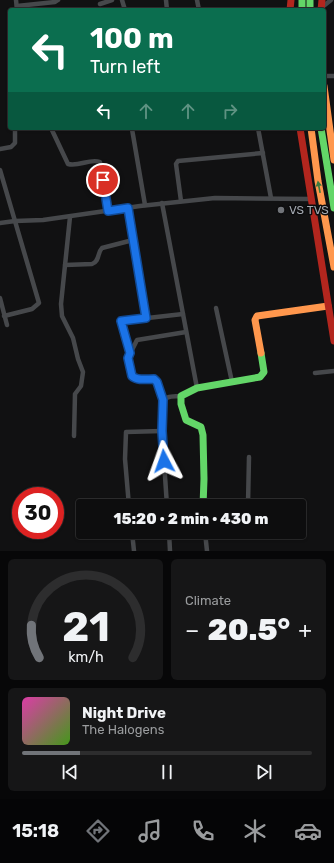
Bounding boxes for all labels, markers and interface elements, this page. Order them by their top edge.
text: 100 m [90,22,174,55]
icon: left [24,24,76,76]
text: Turn left [90,56,160,78]
icon: left [93,100,115,122]
icon: ahead [135,100,157,122]
icon: ahead [177,100,199,122]
icon: right [219,100,241,122]
pin [86,163,120,197]
icon: arrive [92,169,114,191]
one-way arrow [316,181,322,193]
place label: VS TVS [289,203,329,217]
marker: VS TVS [276,205,286,215]
position arrow [143,440,185,482]
speed limit sign: 30 [12,487,64,539]
text: 15:20 · 2 min · 430 m [114,510,268,528]
text: Climate [185,593,231,608]
text: 21 [62,601,109,650]
text: 20.5° [207,612,290,648]
text: − [185,617,199,644]
text: + [298,617,312,644]
text: km/h [68,648,103,665]
text: Night Drive [82,704,166,722]
text: The Halogens [82,722,164,737]
icon: previous [59,761,81,783]
icon: pause [156,761,178,783]
icon: next [253,761,275,783]
icon: directions [84,817,112,845]
icon: music [136,817,164,845]
icon: phone [189,817,217,845]
icon: climate [241,817,269,845]
icon: car [294,817,322,845]
text: 15:18 [12,820,59,842]

